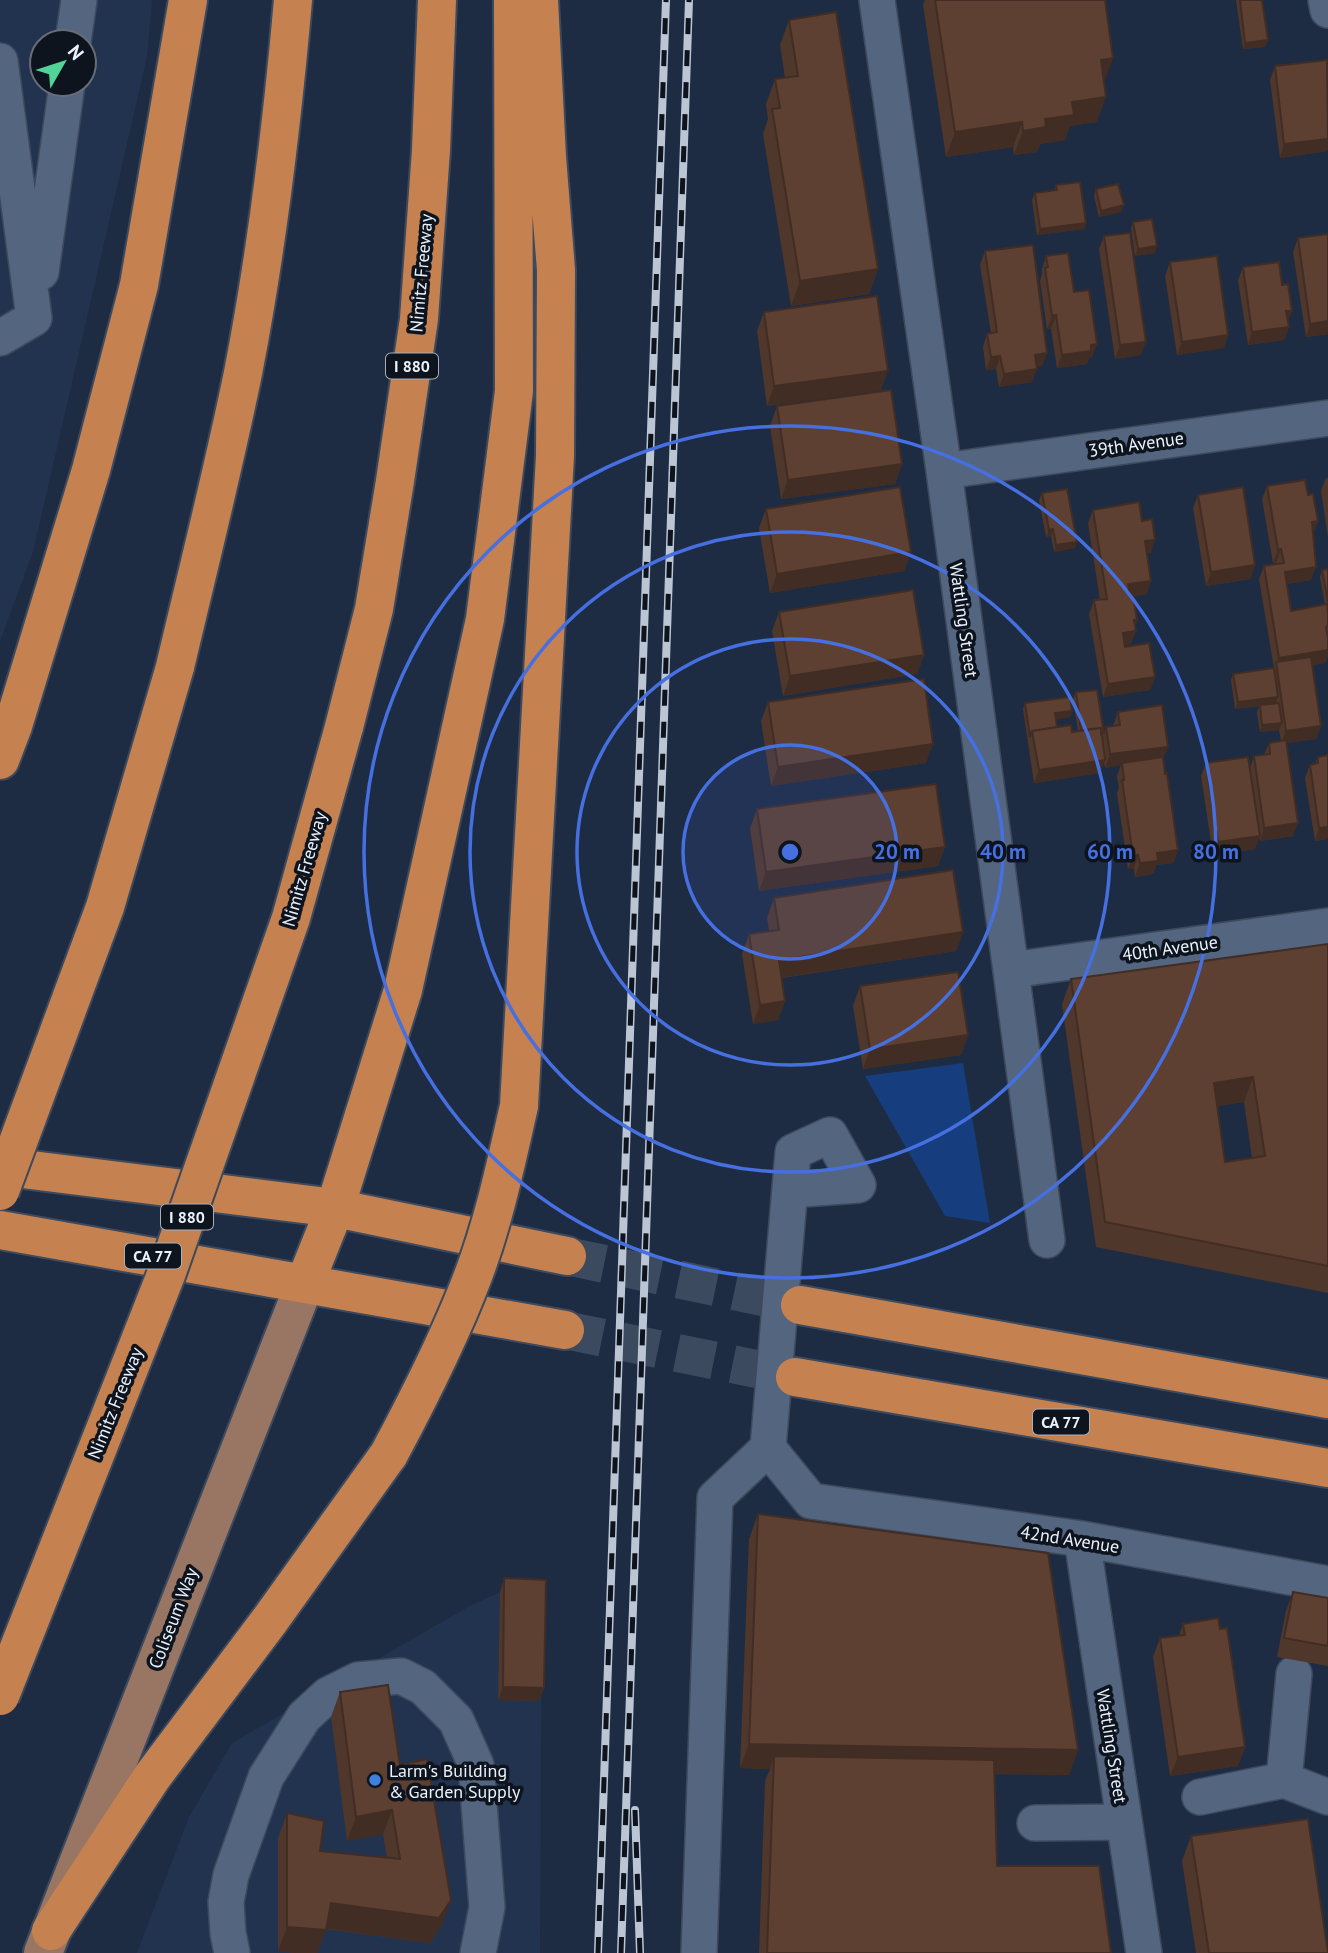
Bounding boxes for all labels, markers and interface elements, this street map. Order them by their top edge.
north arrow [28,28,98,98]
text: N [63,40,89,65]
street label: Nimitz Freeway [404,212,438,333]
road number: I 880 [386,354,438,378]
street label: 39th Avenue [1087,426,1185,462]
street label: Wattling Street [945,561,983,679]
street label: Nimitz Freeway [277,808,332,929]
text: 20 m [874,838,920,865]
text: 40 m [980,838,1026,865]
text: 60 m [1087,838,1133,865]
text: 80 m [1193,838,1239,865]
centre of rings [778,840,802,864]
street label: 40th Avenue [1121,930,1219,966]
road number: I 880 [161,1204,213,1230]
road number: CA 77 [125,1244,181,1268]
street label: Nimitz Freeway [82,1343,148,1462]
road number: CA 77 [1033,1410,1089,1434]
street label: 42nd Avenue [1019,1520,1121,1558]
street label: Coliseum Way [143,1564,203,1672]
street label: Wattling Street [1092,1687,1132,1805]
place label: Larm's Building & Garden Supply [389,1759,521,1803]
marker: Larm's Building & Garden Supply [367,1772,383,1788]

